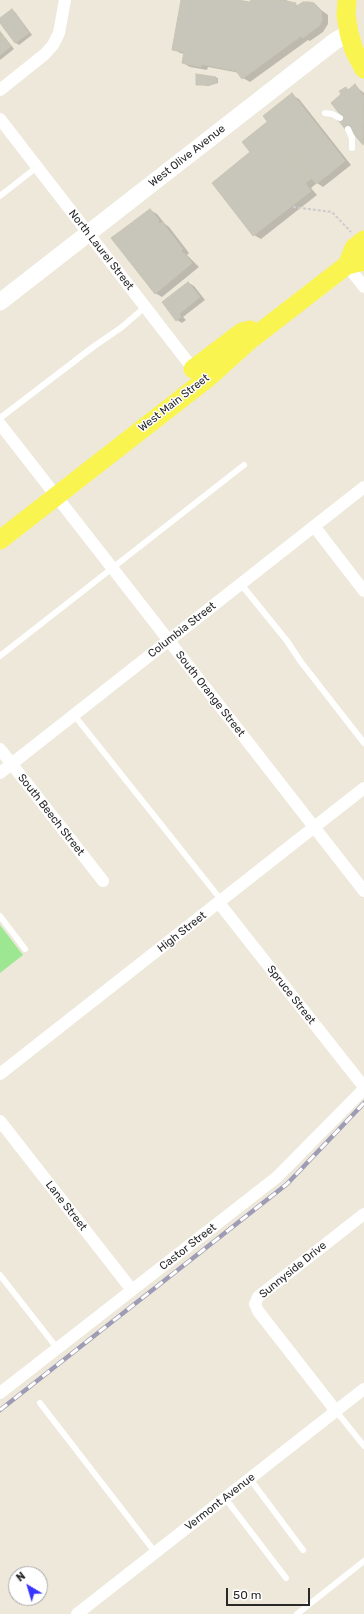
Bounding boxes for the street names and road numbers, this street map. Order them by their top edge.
street label: West Olive Avenue [146,122,228,190]
street label: North Laurel Street [66,207,136,293]
street label: West Main Street [136,371,212,435]
street label: Columbia Street [145,599,219,661]
street label: South Orange Street [172,649,248,739]
street label: South Beech Street [15,771,87,859]
street label: High Street [155,909,209,955]
street label: Spruce Street [264,963,318,1027]
street label: Lane Street [42,1178,90,1234]
street label: Castor Street [157,1221,219,1273]
street label: Sunnyside Drive [257,1239,329,1301]
street label: Vermont Avenue [182,1471,258,1533]

